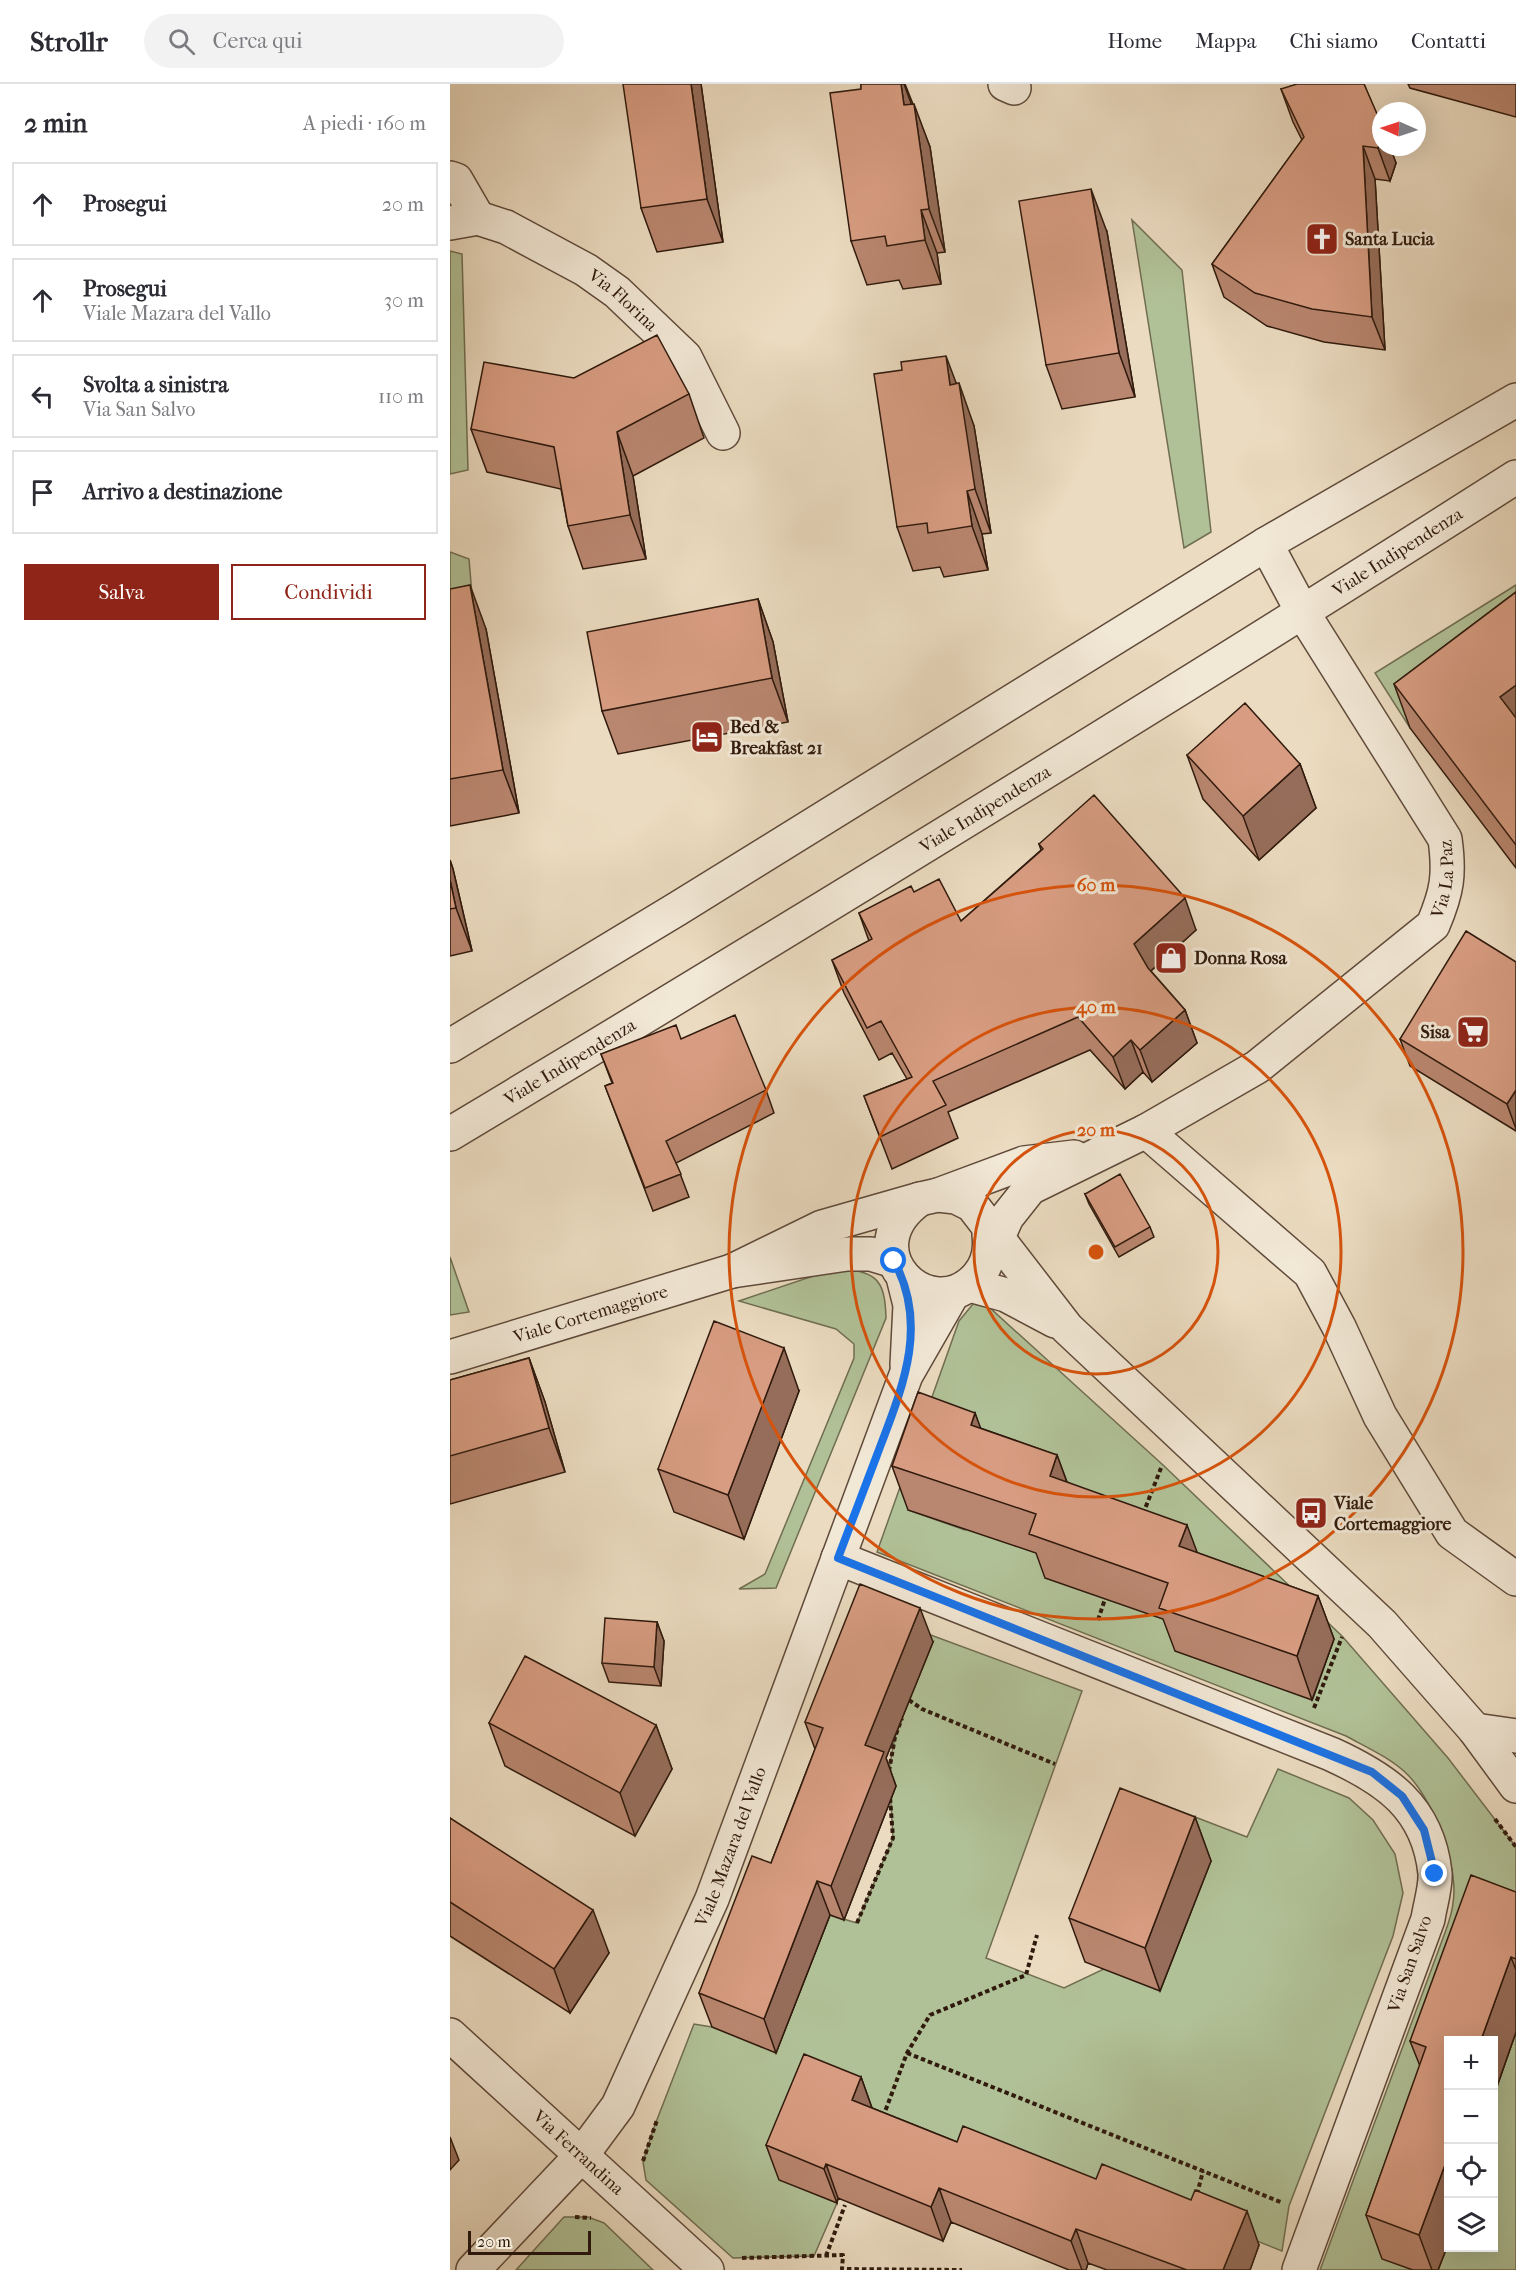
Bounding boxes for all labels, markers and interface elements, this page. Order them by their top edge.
search box [144,14,564,68]
text: Strollr [30,25,108,58]
icon: search [165,25,198,58]
text: Cerca qui [213,28,303,54]
text: Home [1108,29,1162,53]
text: Mappa [1195,29,1257,53]
text: Chi siamo [1290,29,1378,53]
text: Contatti [1411,29,1486,53]
north arrow [1372,102,1426,156]
text: 2 min [24,108,87,139]
text: A piedi · 160 m [303,112,426,135]
icon: ahead [26,188,59,221]
text: Prosegui [83,191,167,217]
text: 20 m [382,193,424,216]
church icon: Santa Lucia [1304,221,1340,257]
place label: Santa Lucia [1345,229,1435,250]
street label: Via Florina [584,264,662,336]
text: Prosegui [83,276,167,302]
icon: ahead [26,284,59,317]
text: 30 m [384,289,424,312]
text: Viale Mazara del Vallo [83,302,271,325]
text: Svolta a sinistra [83,372,228,398]
icon: left [26,380,59,413]
text: 110 m [378,385,424,408]
text: Via San Salvo [83,398,195,421]
icon: arrive [26,476,59,509]
text: Arrivo a destinazione [83,479,282,505]
street label: Viale Indipendenza [1328,503,1467,601]
button: Salva [24,564,219,620]
button: Condividi [231,564,426,620]
place label: Bed & Breakfast 21 [730,717,823,759]
hotel icon: Bed & Breakfast 21 [689,719,725,755]
street label: Viale Indipendenza [915,760,1055,858]
street label: Via La Paz [1426,839,1458,922]
text: 60 m [1077,875,1116,896]
shop icon: Donna Rosa [1153,940,1189,976]
place label: Donna Rosa [1194,948,1287,969]
text: 40 m [1075,997,1117,1018]
street label: Viale Indipendenza [499,1014,640,1110]
supermarket icon: Sisa [1455,1014,1491,1050]
place label: Sisa [1420,1022,1451,1043]
text: 20 m [1077,1120,1116,1141]
centre of rings [1086,1242,1106,1262]
route start [880,1247,906,1273]
street label: Viale Cortemaggiore [510,1281,671,1348]
place label: Viale Cortemaggiore [1333,1493,1452,1535]
bus stop icon: Viale Cortemaggiore [1293,1495,1329,1531]
street label: Viale Mazara del Vallo [690,1764,770,1931]
route end [1421,1860,1447,1886]
street label: Via San Salvo [1383,1913,1436,2016]
map controls [1444,2036,1498,2252]
button: + [1444,2036,1498,2090]
button: − [1444,2090,1498,2144]
street label: Via Ferrandina [528,2105,629,2200]
button: locate [1444,2144,1498,2198]
button: layers [1444,2198,1498,2252]
scale bar [468,2228,591,2256]
text: 20 m [477,2232,511,2251]

